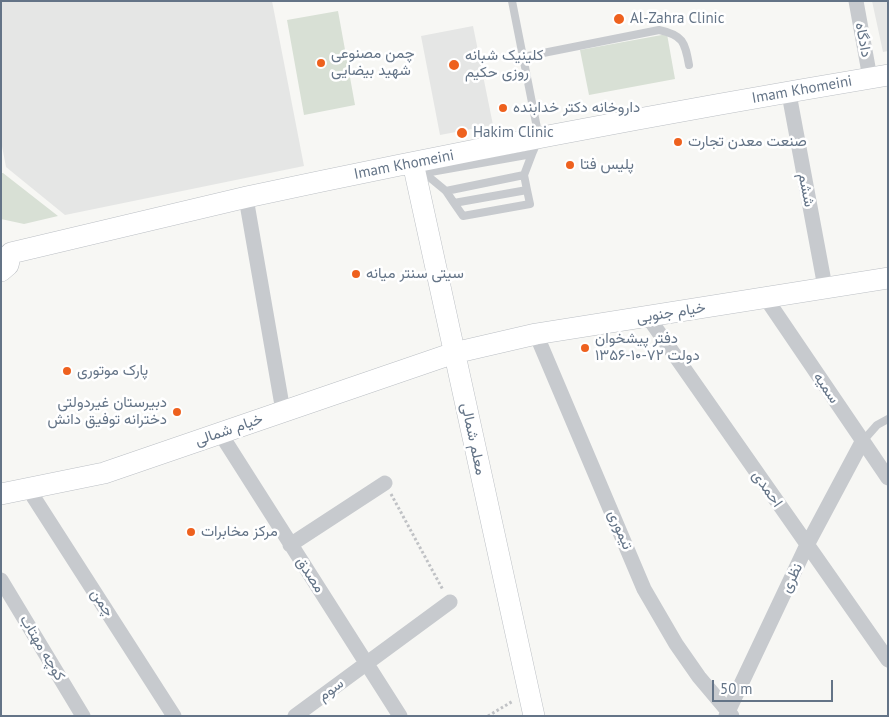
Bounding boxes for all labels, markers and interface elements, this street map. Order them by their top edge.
place label: Al-Zahra Clinic [630,10,724,28]
marker: Al-Zahra Clinic [612,12,626,26]
street label: دادگاه [851,21,875,59]
place label: چمن مصنوعی شهید بیضایی [331,45,415,80]
place label: کلینیک شبانه روزی حکیم [465,47,544,82]
marker: چمن مصنوعی شهید بیضایی [315,57,327,69]
marker: کلینیک شبانه روزی حکیم [447,58,461,72]
street label: Imam Khomeini [750,72,854,108]
place label: داروخانه دکتر خدابنده [513,99,640,117]
marker: داروخانه دکتر خدابنده [497,102,509,114]
place label: Hakim Clinic [473,124,554,142]
marker: Hakim Clinic [455,126,469,140]
place label: صنعت معدن تجارت [688,133,807,151]
marker: صنعت معدن تجارت [672,136,684,148]
street label: Imam Khomeini [352,146,456,184]
place label: پلیس فتا [580,156,634,174]
marker: پلیس فتا [564,159,576,171]
street label: ششم [794,172,818,208]
place label: سیتی سنتر میانه [366,265,464,283]
marker: سیتی سنتر میانه [350,268,362,280]
street label: خیام جنوبی [635,299,707,327]
place label: دفتر پیشخوان دولت ۷۲-۱۰-۱۳۵۶ [595,330,700,365]
marker: دفتر پیشخوان دولت ۷۲-۱۰-۱۳۵۶ [579,342,591,354]
place label: پارک موتوری [77,362,148,380]
marker: پارک موتوری [61,365,73,377]
street label: سميه [809,369,843,407]
place label: دبیرستان غیردولتی دخترانه توفیق دانش [47,394,167,429]
street label: معلم شمالی [457,401,489,477]
marker: دبیرستان غیردولتی دخترانه توفیق دانش [171,406,183,418]
street label: خیام شمالی [193,410,265,450]
street label: احمدی [748,467,786,511]
street label: تیموری [604,508,636,552]
place label: مرکز مخابرات [201,523,278,541]
marker: مرکز مخابرات [185,526,197,538]
street label: مصدق [292,554,328,596]
street label: نظری [777,560,807,596]
street label: چمن [86,586,118,620]
street label: کوچه مهتاب [15,612,69,684]
scale bar [714,670,835,702]
street label: سوم [315,675,347,705]
text: 50 m [720,679,753,698]

